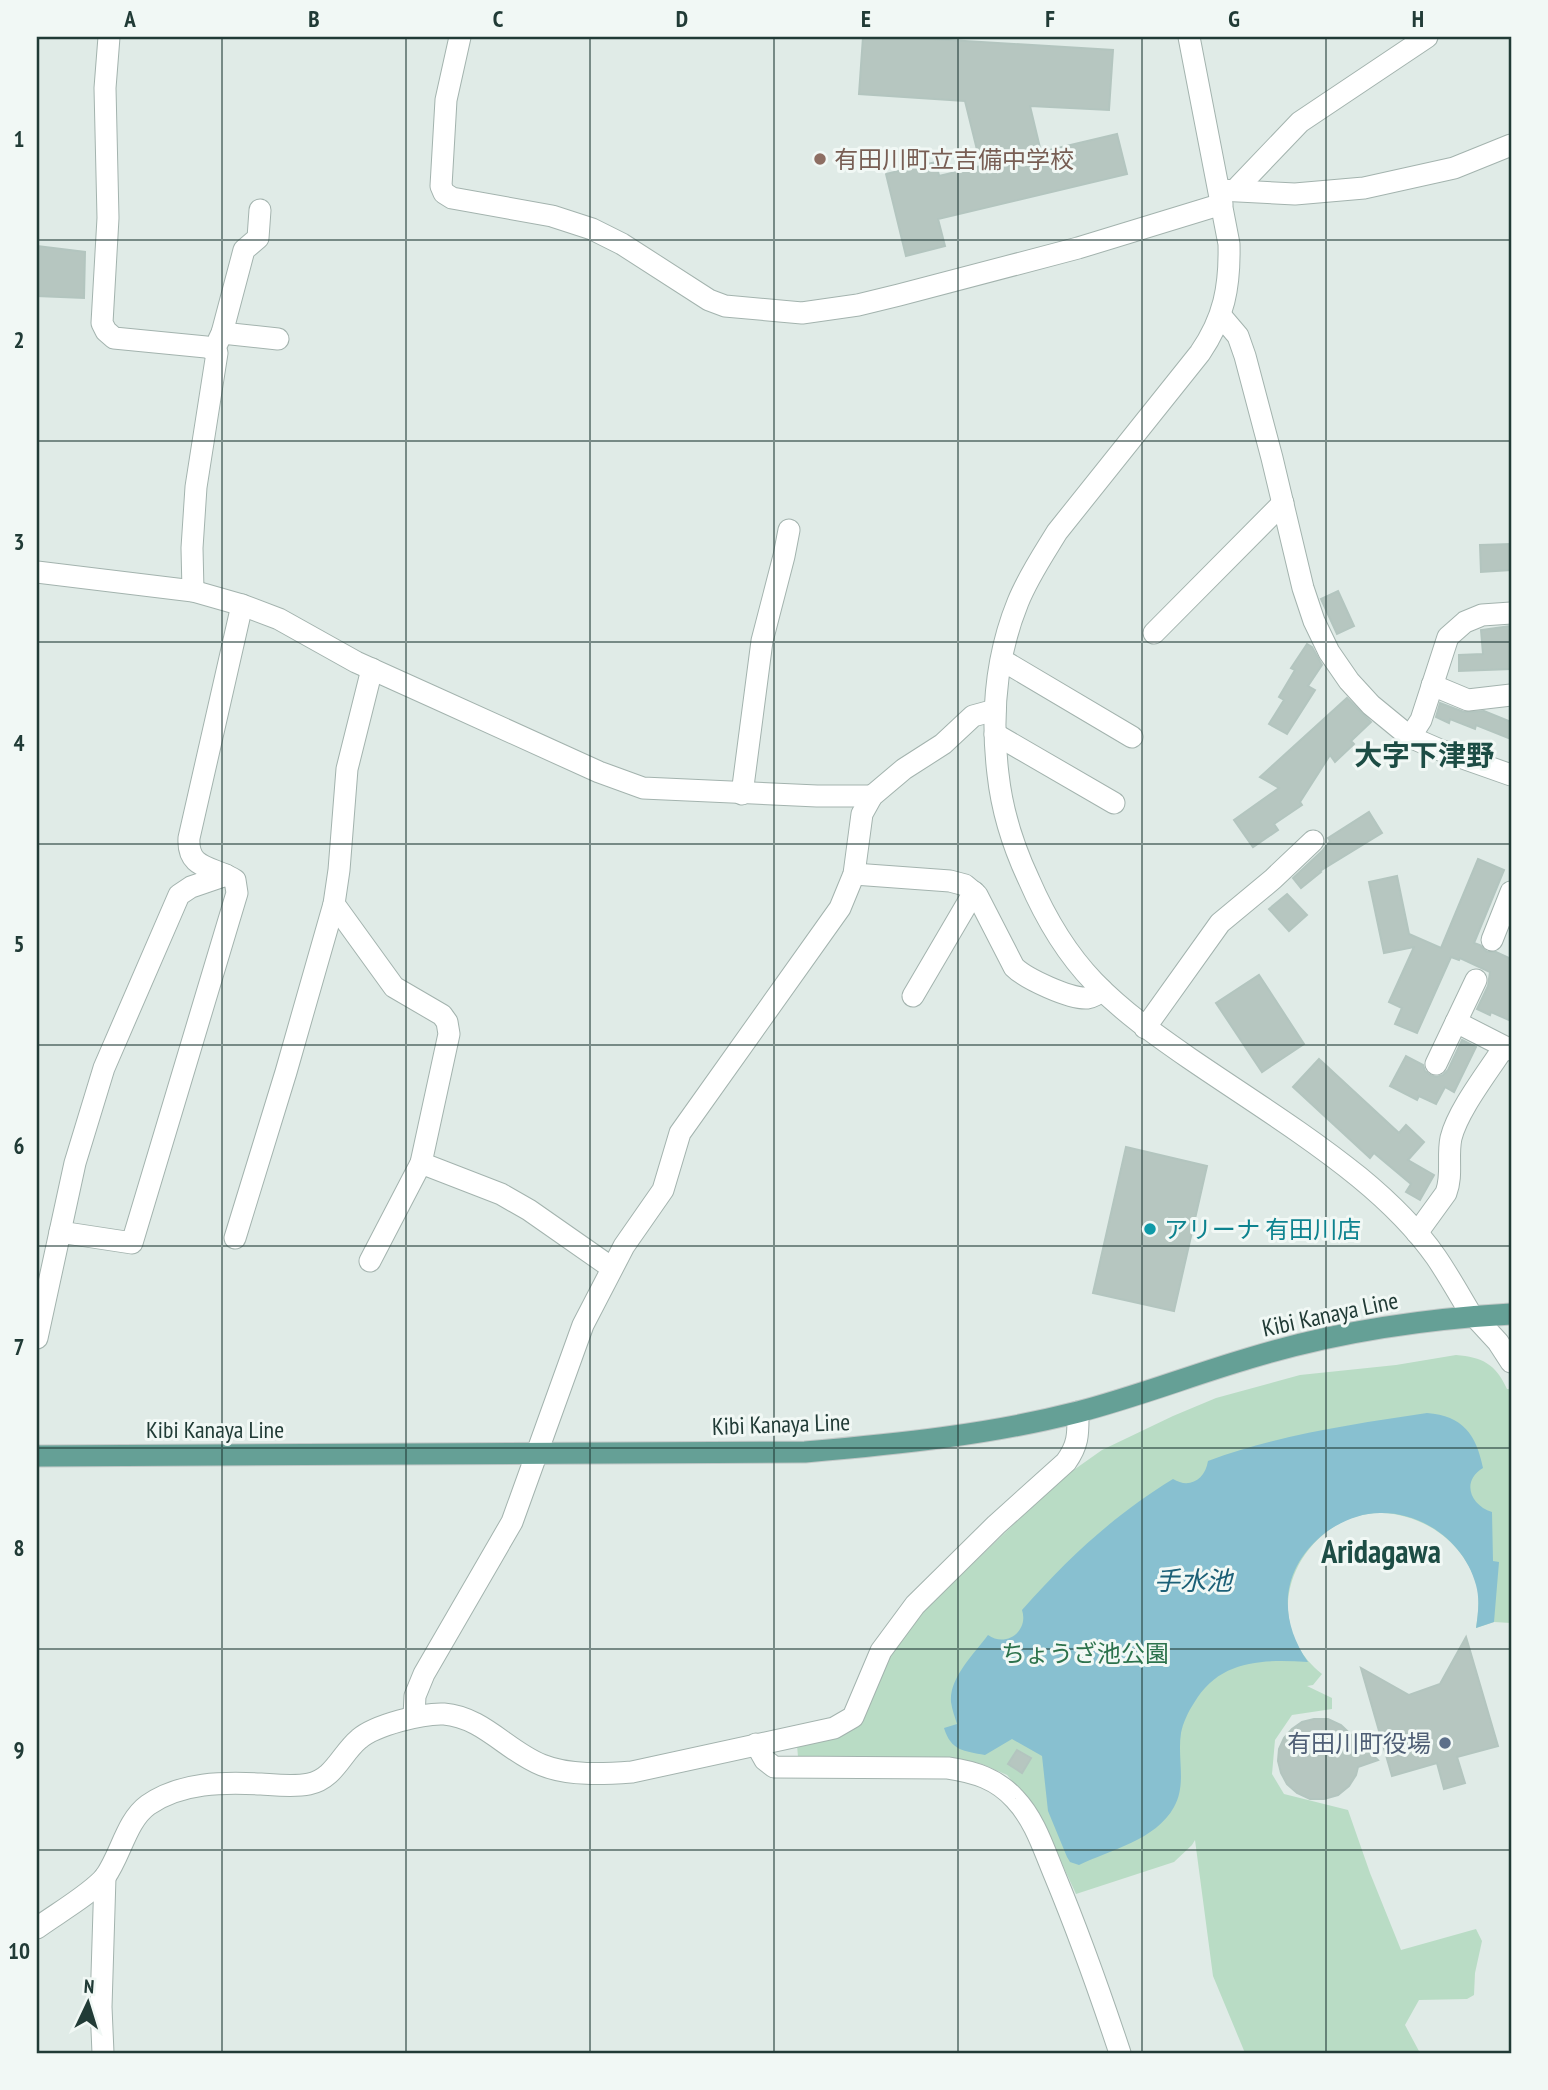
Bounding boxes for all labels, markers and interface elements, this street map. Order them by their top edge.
text: A [123,4,136,33]
text: B [308,4,320,33]
text: C [493,4,504,33]
text: D [676,4,688,33]
text: E [861,4,871,33]
text: F [1045,4,1055,33]
text: G [1228,4,1240,33]
text: H [1412,4,1424,33]
text: 1 [14,124,25,153]
place label: 有田川町立吉備中学校 [834,144,1074,175]
marker: 有田川町立吉備中学校 [812,151,828,167]
text: 2 [14,325,25,354]
text: 3 [14,527,25,556]
text: 4 [14,728,25,757]
district label: 大字下津野 [1354,736,1494,773]
text: 5 [14,929,25,958]
text: 6 [14,1131,25,1160]
place label: アリーナ 有田川店 [1164,1214,1361,1245]
marker: アリーナ 有田川店 [1142,1221,1158,1237]
street label: Kibi Kanaya Line [1259,1284,1401,1344]
text: 7 [14,1332,25,1361]
street label: Kibi Kanaya Line [711,1406,851,1442]
street label: Kibi Kanaya Line [146,1414,284,1445]
district label: Aridagawa [1320,1530,1441,1572]
text: 8 [14,1533,25,1562]
water label: 手水池 [1154,1564,1235,1597]
park label: ちょうざ池公園 [1001,1638,1169,1669]
place label: 有田川町役場 [1287,1728,1431,1759]
text: 9 [14,1735,25,1764]
marker: 有田川町役場 [1437,1735,1453,1751]
text: 10 [8,1936,30,1965]
north arrow [52,1968,122,2038]
text: N [83,1974,95,1998]

